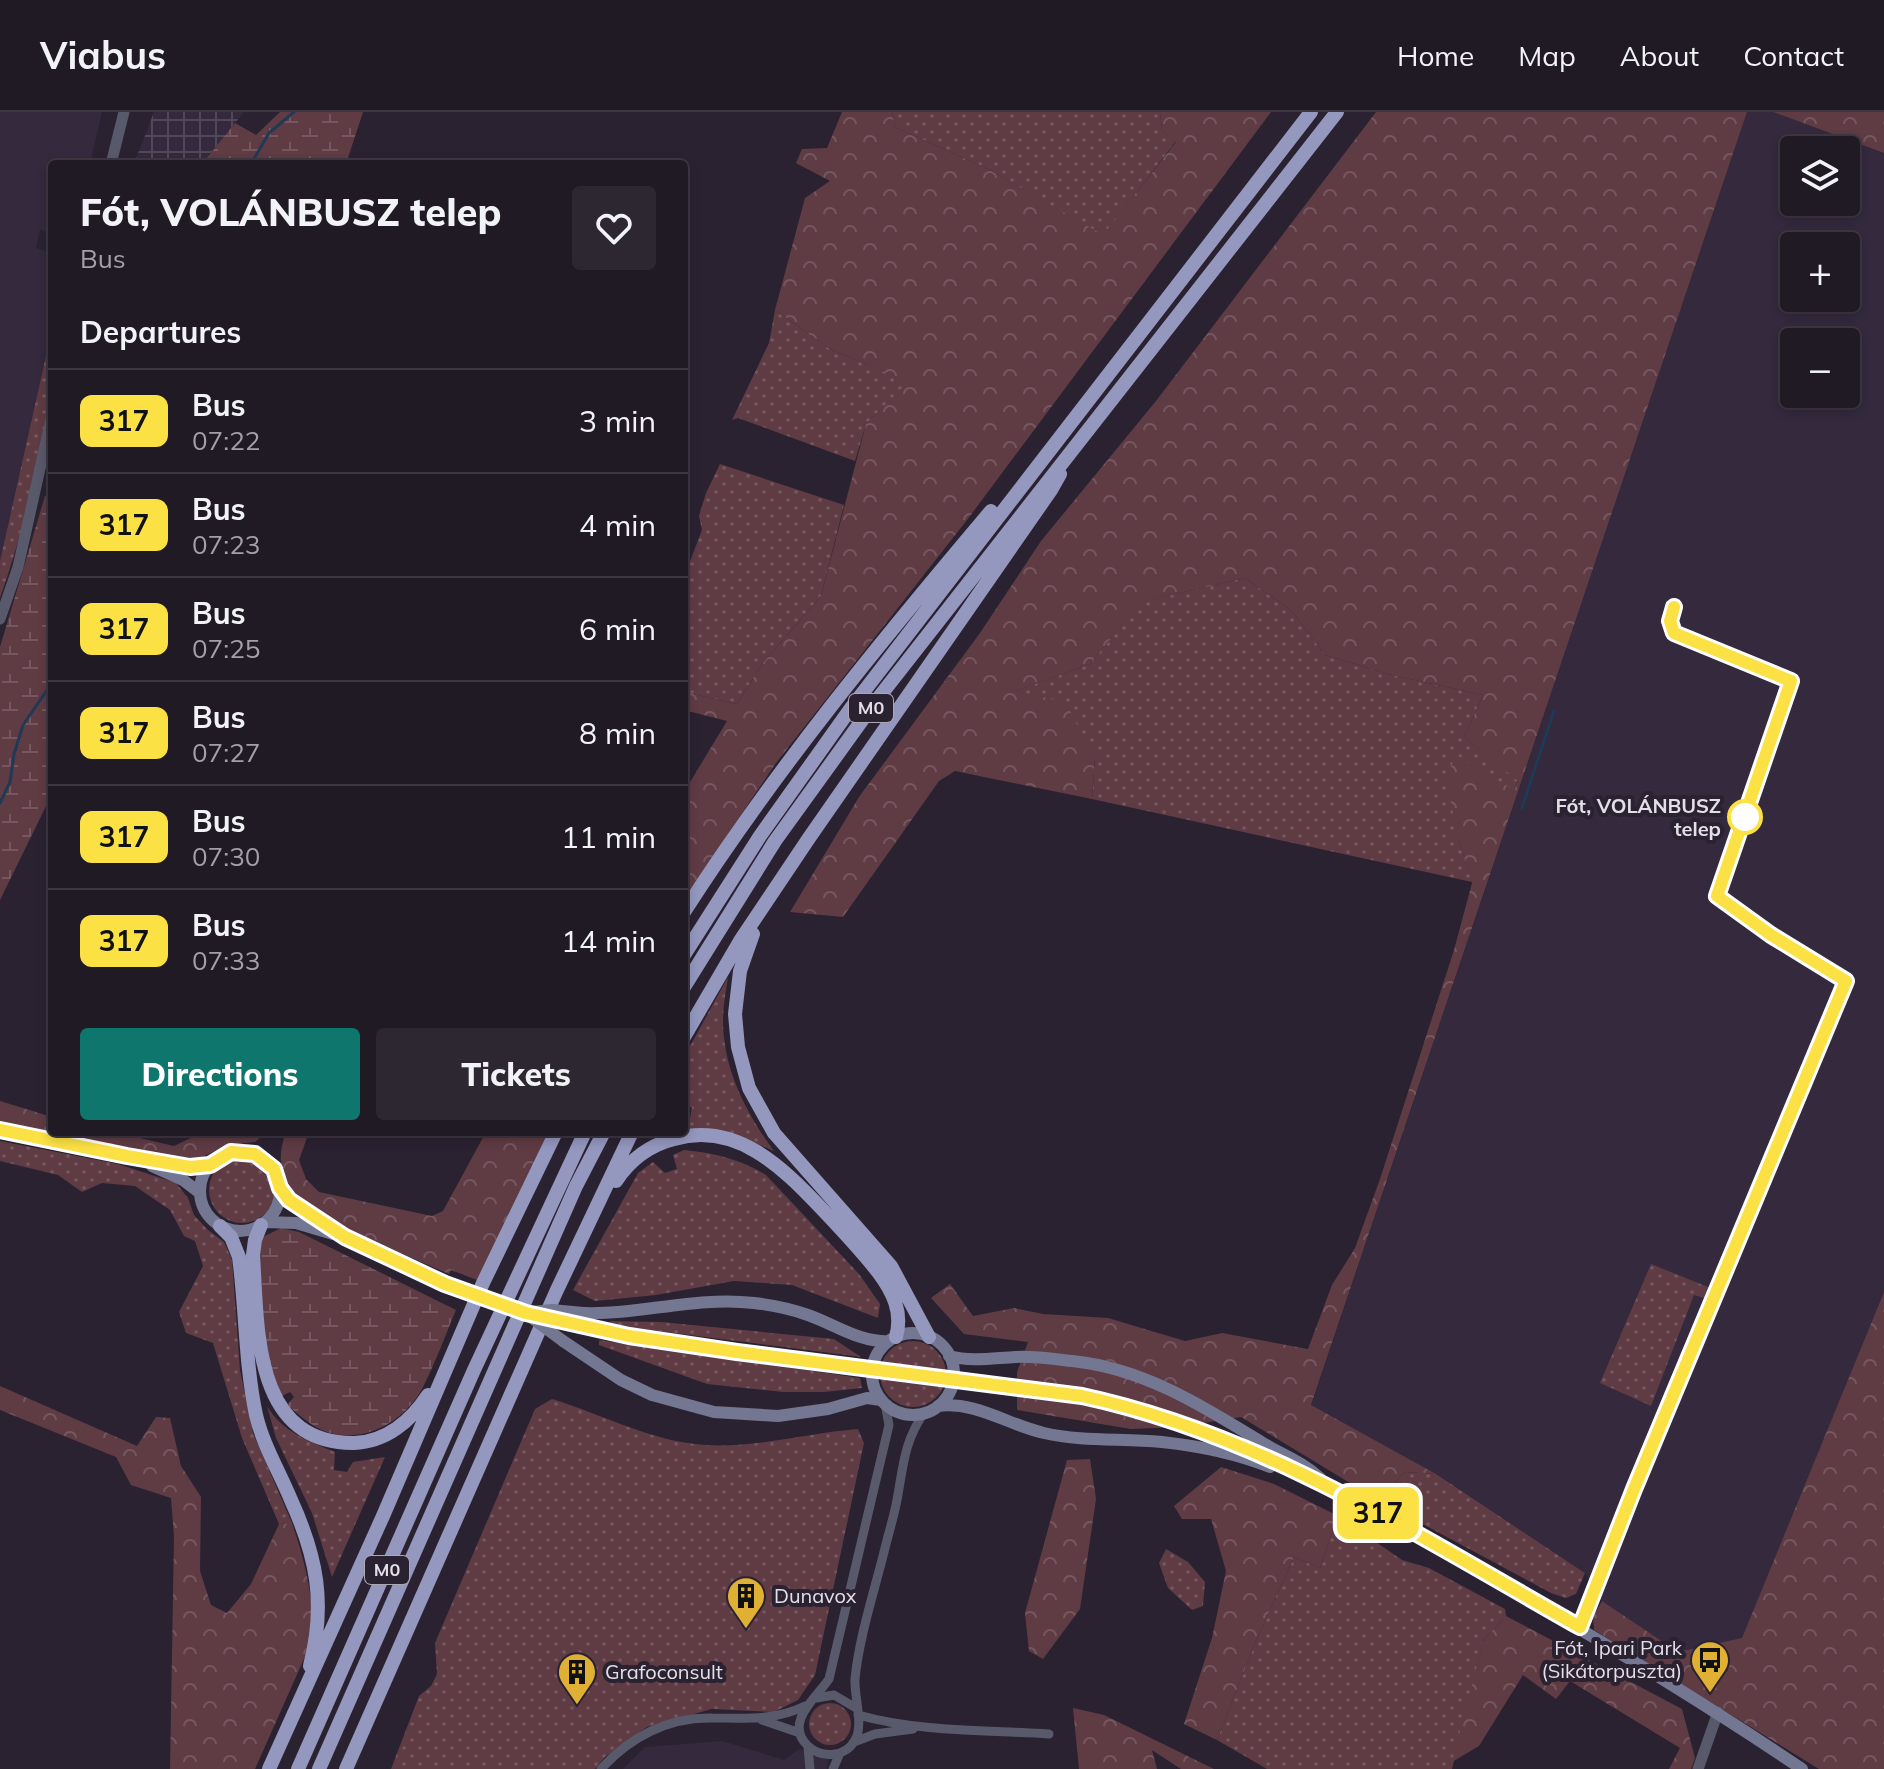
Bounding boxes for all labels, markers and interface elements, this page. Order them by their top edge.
text: Viabus [40,31,166,79]
text: Home [1397,38,1474,73]
text: Map [1518,38,1576,73]
text: About [1620,38,1699,73]
text: Contact [1743,38,1844,73]
map controls [1780,136,1860,408]
button: layers [1780,136,1860,216]
button: heart [572,186,656,270]
text: Fót, VOLÁNBUSZ telep [80,188,501,236]
button: + [1780,232,1860,312]
text: Bus [80,242,126,275]
text: Departures [80,313,241,351]
button: − [1780,328,1860,408]
text: Bus [192,386,246,424]
text: 3 min [579,402,656,440]
text: 317 [99,403,149,438]
text: 07:22 [192,424,260,457]
text: Bus [192,490,246,528]
text: 4 min [579,506,656,544]
text: 317 [99,507,149,542]
text: 07:23 [192,528,260,561]
text: Bus [192,594,246,632]
text: 6 min [579,610,656,648]
text: 317 [99,611,149,646]
text: 07:25 [192,632,260,665]
road number: M0 [849,694,893,722]
text: Bus [192,698,246,736]
text: 8 min [579,714,656,752]
text: 317 [99,715,149,750]
text: 07:27 [192,736,260,769]
place label: Fót, VOLÁNBUSZ telep [1556,793,1721,841]
marker: Fót, VOLÁNBUSZ telep [1728,800,1762,834]
text: Bus [192,802,246,840]
text: 11 min [561,818,656,856]
text: 317 [99,819,149,854]
text: 07:30 [192,840,260,873]
text: Bus [192,906,246,944]
text: 14 min [561,922,656,960]
text: 317 [99,923,149,958]
text: 07:33 [192,944,260,977]
button: Directions [80,1028,360,1120]
button: Tickets [376,1028,656,1120]
line badge: 317 [1332,1487,1424,1539]
text: 317 [1353,1495,1403,1530]
road number: M0 [365,1556,409,1584]
building icon: Dunavox [725,1575,767,1630]
place label: Dunavox [774,1583,857,1608]
place label: Fót, Ipari Park (Sikátorpuszta) [1541,1635,1683,1683]
bus stop icon: Fót, Ipari Park (Sikátorpuszta) [1689,1639,1731,1694]
building icon: Grafoconsult [556,1651,598,1706]
place label: Grafoconsult [605,1659,723,1684]

